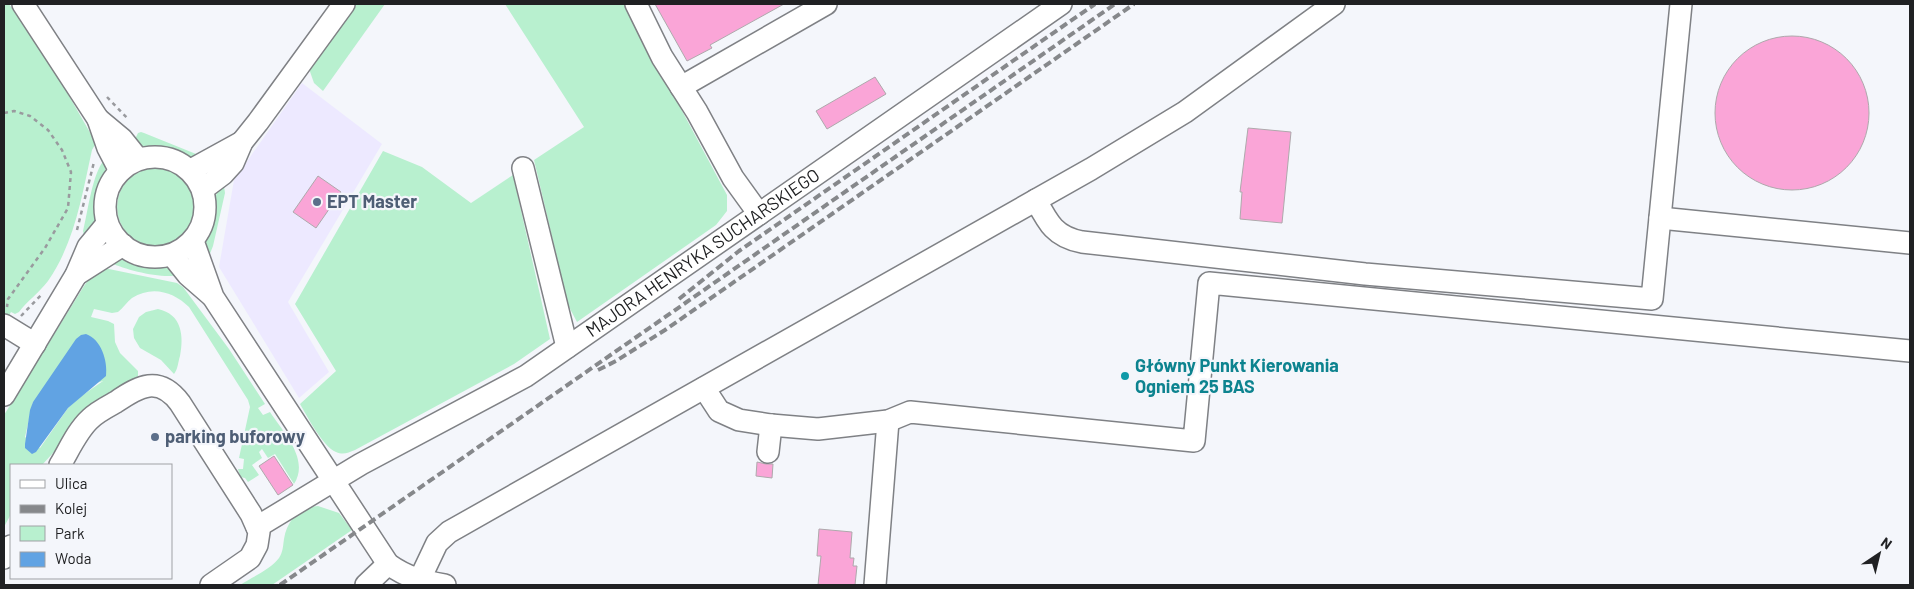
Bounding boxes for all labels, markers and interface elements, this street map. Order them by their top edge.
street label: MAJORA HENRYKA SUCHARSKIEGO [581,163,823,341]
place label: EPT Master [327,190,417,212]
marker: EPT Master [311,196,323,208]
place label: Główny Punkt Kierowania Ogniem 25 BAS [1135,354,1339,397]
marker: Główny Punkt Kierowania Ogniem 25 BAS [1119,370,1131,382]
place label: parking buforowy [165,425,305,447]
marker: parking buforowy [149,431,161,443]
legend [10,464,172,579]
text: Ulica [55,474,87,492]
text: Kolej [55,499,87,517]
text: Park [55,524,85,542]
north arrow [1854,529,1904,579]
text: N [1878,533,1895,553]
text: Woda [55,549,91,567]

